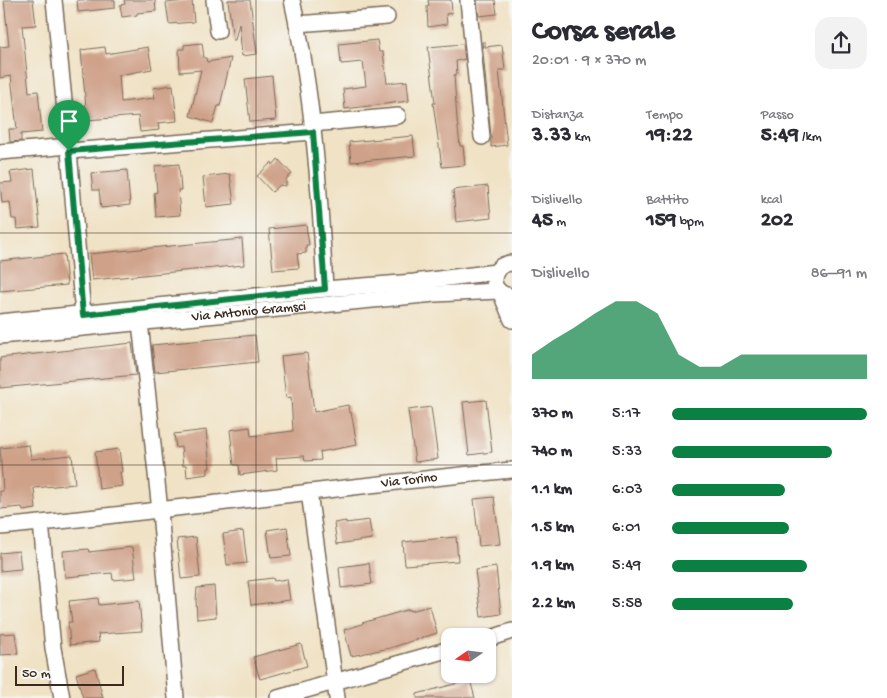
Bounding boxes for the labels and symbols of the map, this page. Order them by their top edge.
pin [48,100,90,151]
street label: Via Antonio Gramsci [190,298,307,326]
street label: Via Torino [379,469,438,492]
north arrow [441,628,496,682]
scale bar [15,663,124,686]

